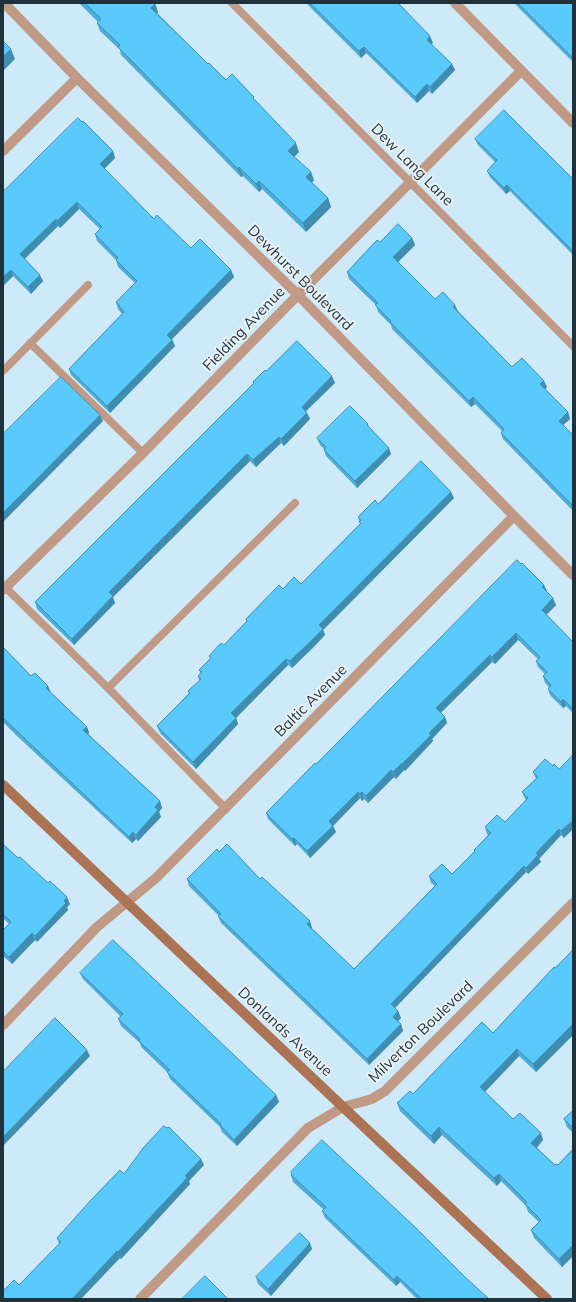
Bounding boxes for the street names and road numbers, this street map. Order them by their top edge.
street label: Dew Lang Lane [367,120,457,210]
street label: Dewhurst Boulevard [243,221,357,335]
street label: Fielding Avenue [199,283,289,375]
street label: Baltic Avenue [271,661,351,741]
street label: Milverton Boulevard [365,977,477,1087]
street label: Donlands Avenue [234,984,336,1080]

